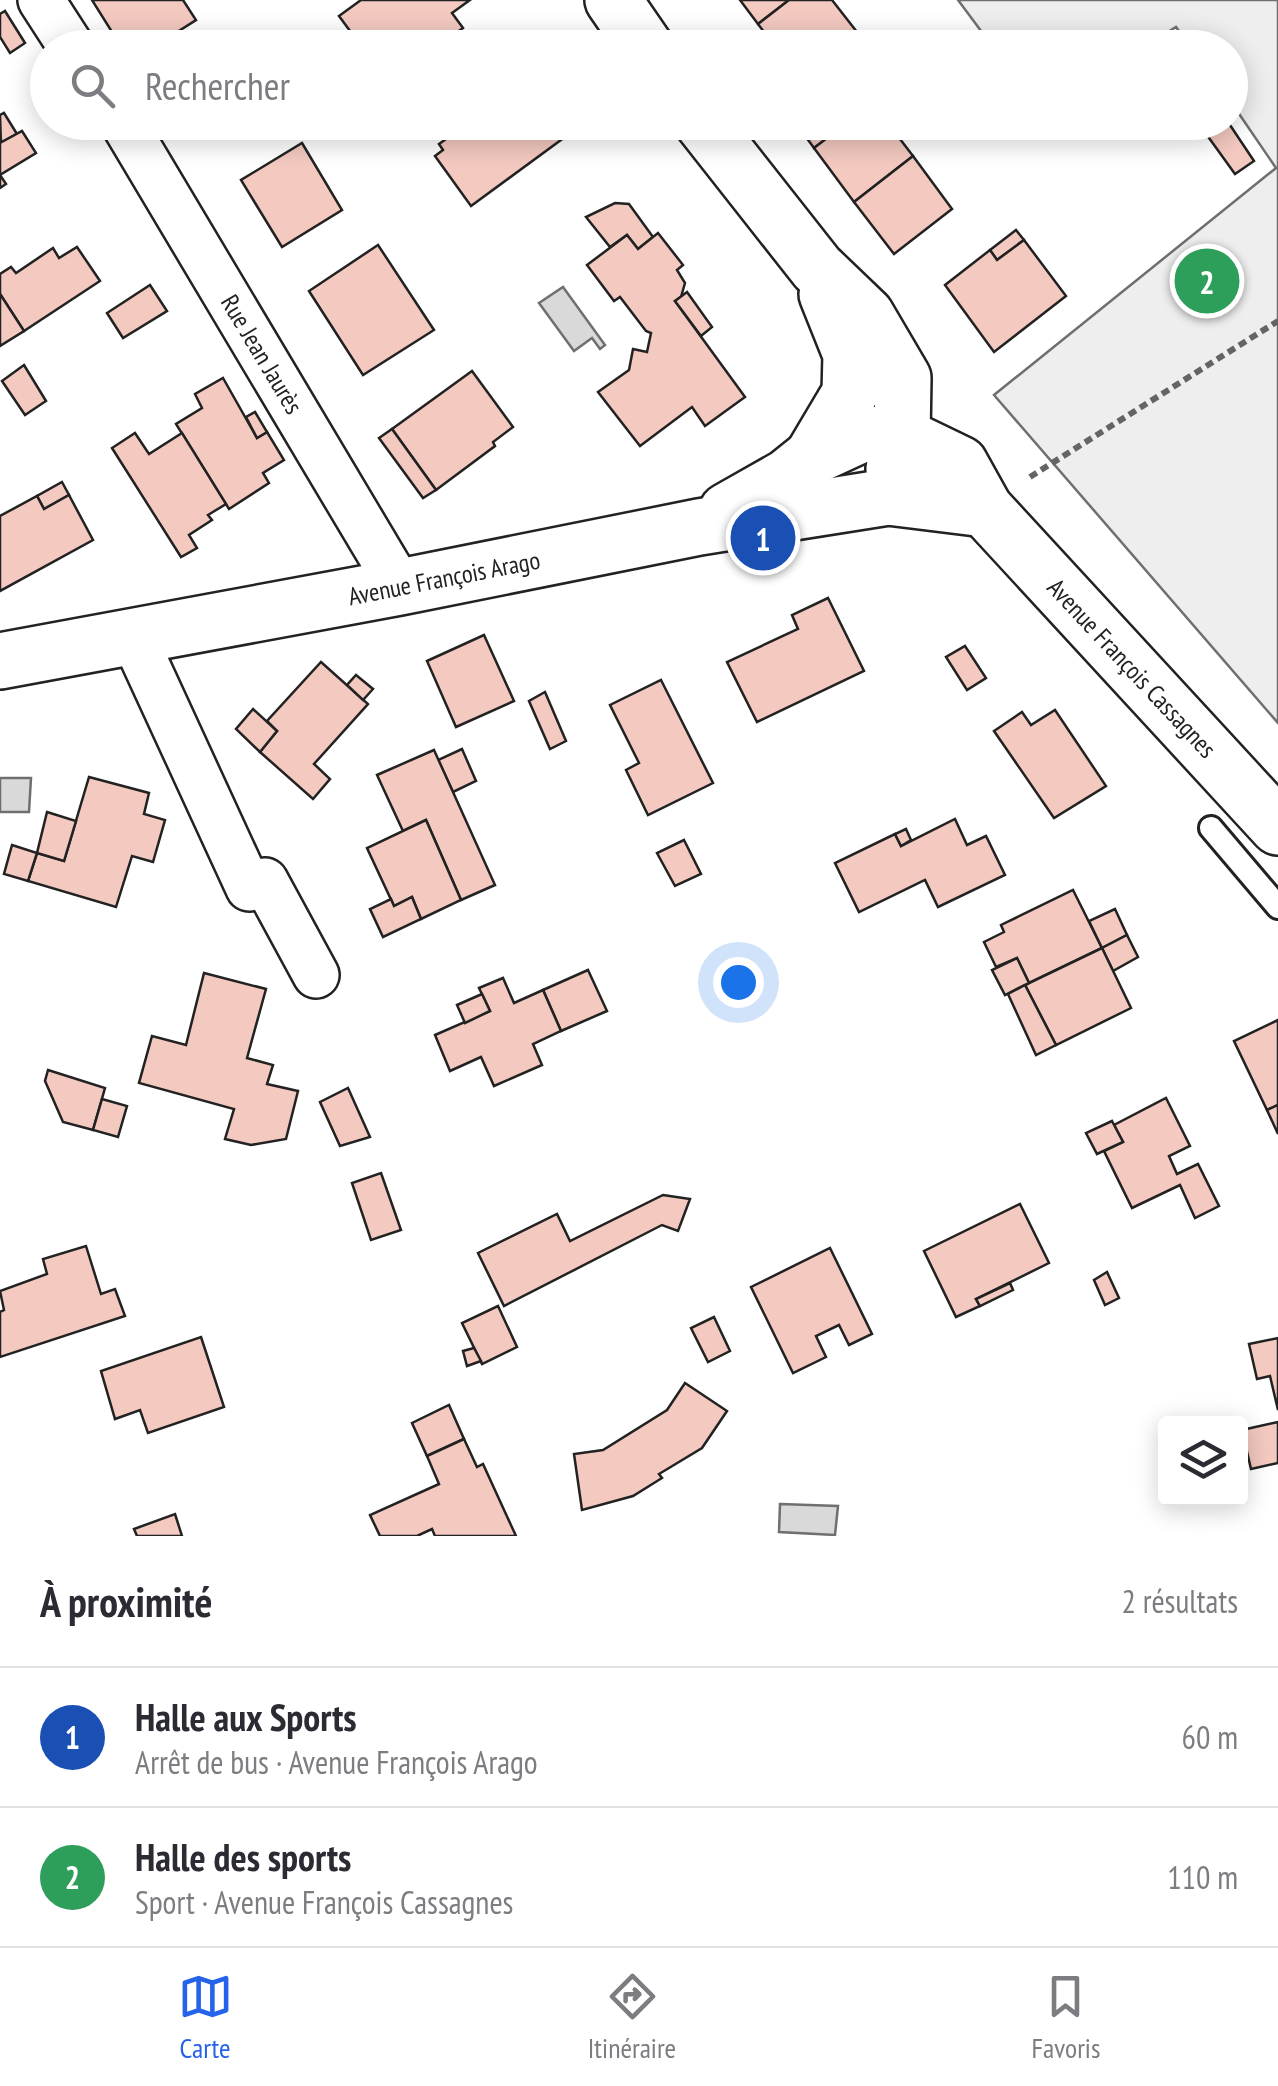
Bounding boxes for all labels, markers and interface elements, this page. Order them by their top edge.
search box [30,30,1248,140]
icon: search [65,58,120,113]
text: Rechercher [145,61,290,110]
pin: 2 [1174,244,1240,318]
street label: Rue Jean Jaurès [214,288,310,420]
pin: 1 [730,500,796,576]
street label: Avenue François Arago [345,544,543,612]
street label: Avenue François Cassagnes [1041,572,1223,764]
your location [713,957,764,1008]
map controls [1158,1416,1248,1506]
button: layers [1158,1416,1248,1506]
text: À proximité [40,1574,212,1629]
text: 2 résultats [1121,1580,1238,1622]
text: Halle aux Sports [135,1692,357,1741]
text: 1 [65,1716,80,1758]
text: 60 m [1182,1716,1238,1758]
text: Arrêt de bus · Avenue François Arago [135,1741,538,1783]
text: Halle des sports [135,1832,351,1881]
text: 2 [65,1856,80,1898]
text: 110 m [1167,1856,1238,1898]
text: Sport · Avenue François Cassagnes [135,1881,513,1923]
tab: Carte [178,1969,233,2066]
tab: Itinéraire [588,1969,676,2066]
tab: Favoris [1031,1969,1100,2066]

